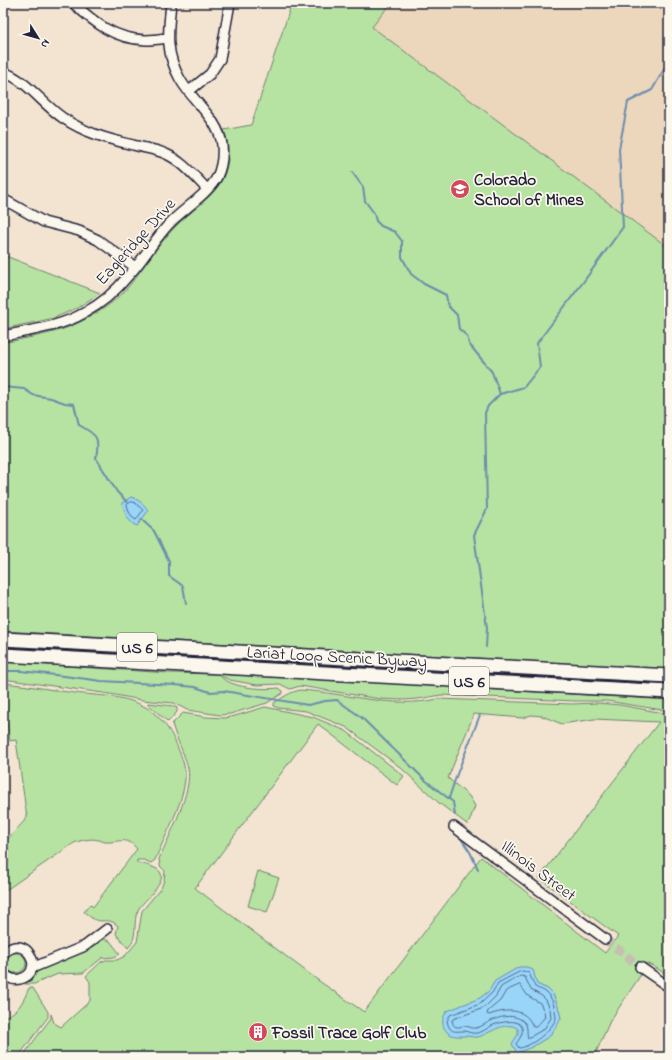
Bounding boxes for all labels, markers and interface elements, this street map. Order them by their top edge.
north arrow [18,18,58,58]
text: N [37,36,54,51]
place label: Colorado School of Mines [474,168,584,213]
school or university icon: Colorado School of Mines [449,178,471,200]
street label: Eagleridge Drive [90,193,184,293]
road number: US 6 [117,633,157,661]
street label: Lariat Loop Scenic Byway [246,640,428,676]
road number: US 6 [449,667,489,695]
street label: Illinois Street [495,834,581,908]
building icon: Fossil Trace Golf Club [247,1021,269,1043]
place label: Fossil Trace Golf Club [271,1021,426,1046]

